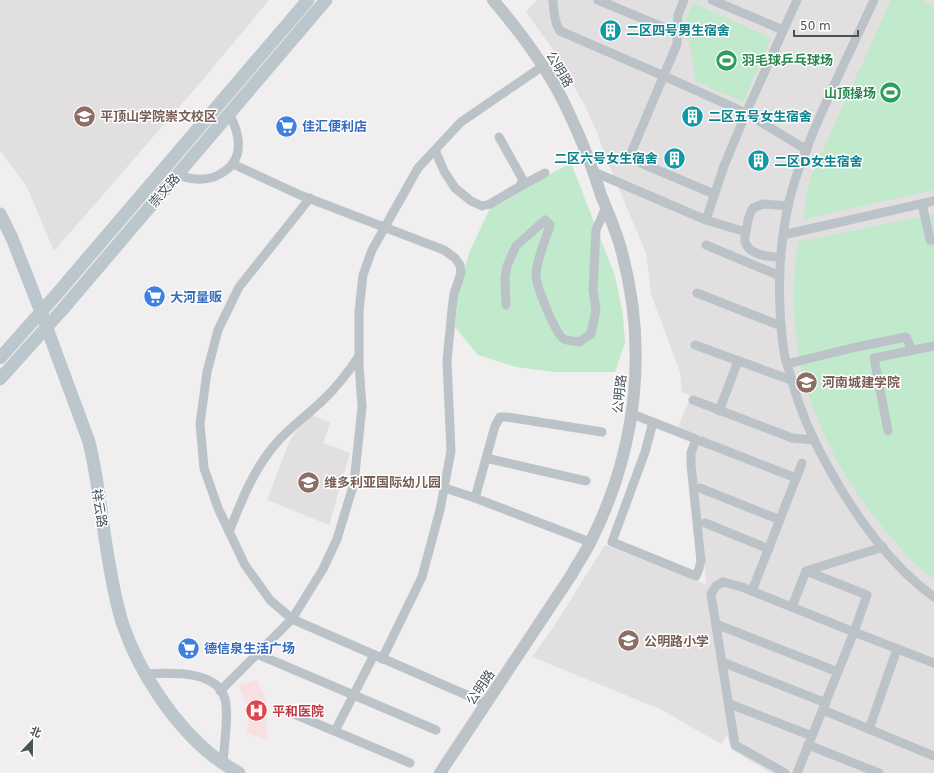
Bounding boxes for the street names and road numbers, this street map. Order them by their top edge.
street label: 公明路 [543,49,576,90]
street label: 崇文路 [146,171,183,210]
street label: 公明路 [610,374,629,414]
street label: 祥云路 [89,488,110,529]
street label: 公明路 [463,667,498,708]

